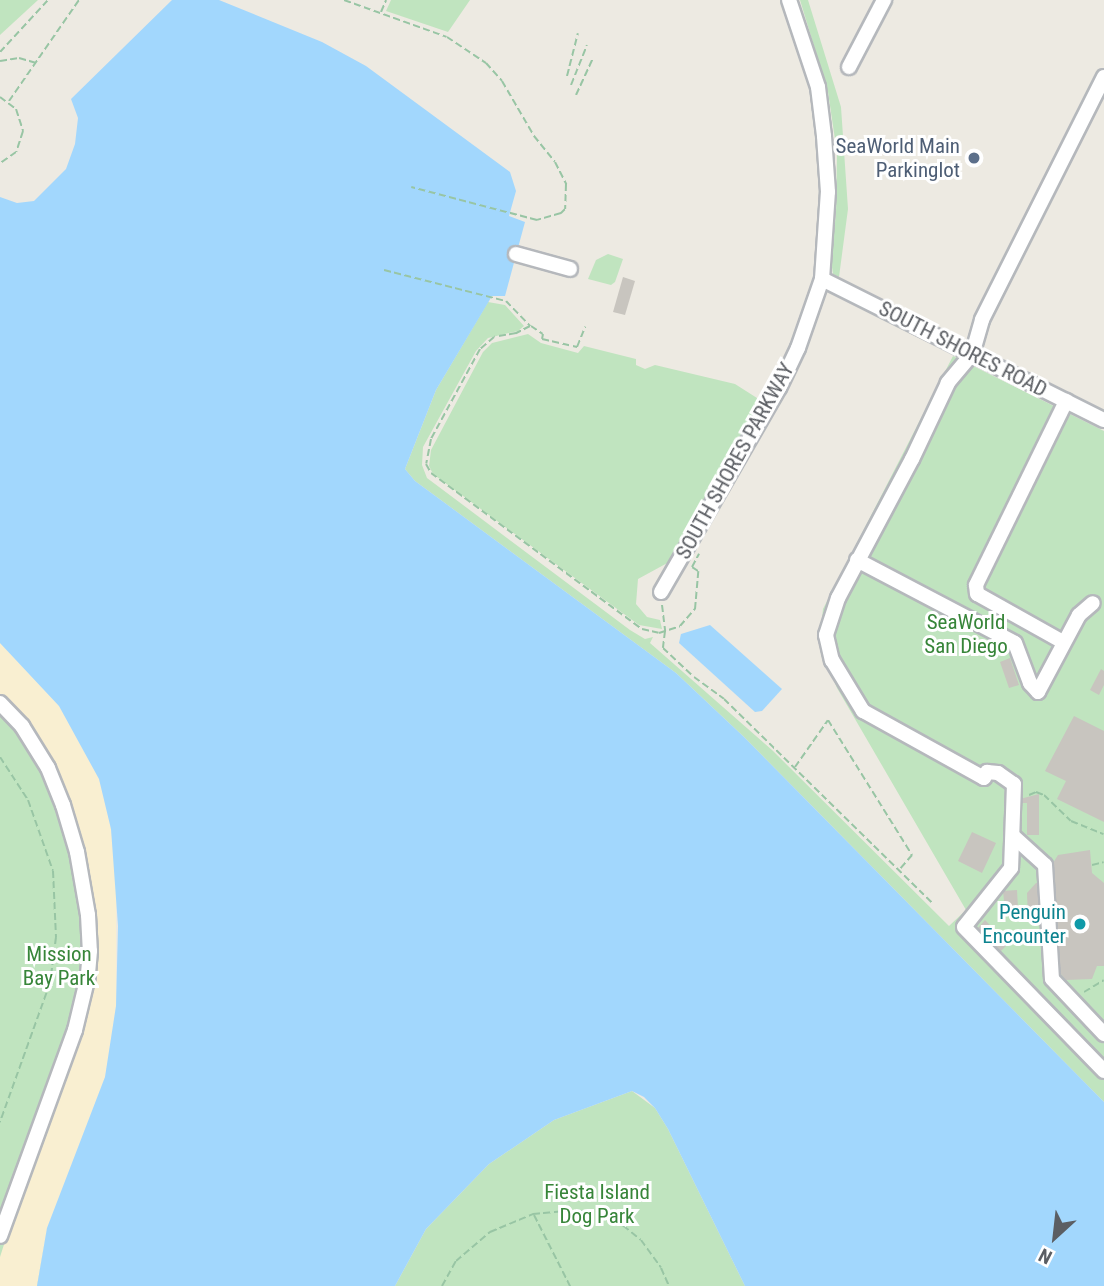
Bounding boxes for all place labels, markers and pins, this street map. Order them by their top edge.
place label: SeaWorld Main Parkinglot [836,133,960,183]
marker: SeaWorld Main Parkinglot [966,150,982,166]
place label: Penguin Encounter [982,899,1066,949]
marker: Penguin Encounter [1072,916,1088,932]

